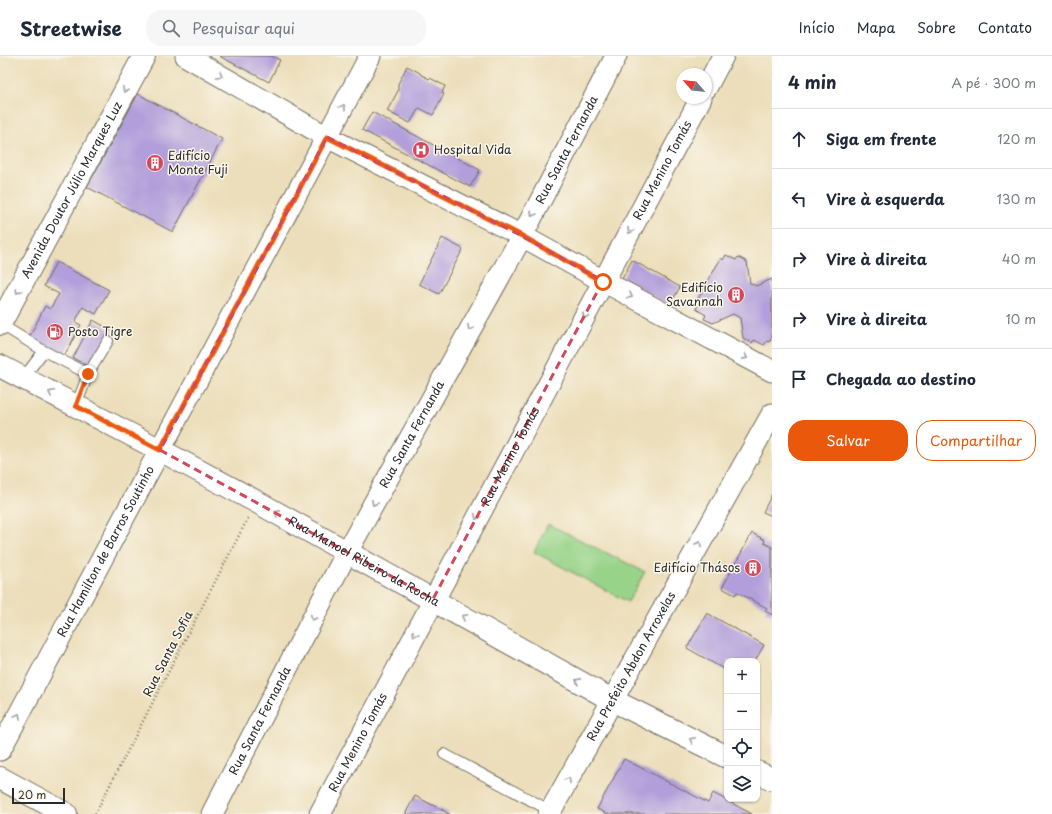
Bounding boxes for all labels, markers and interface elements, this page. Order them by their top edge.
search box [146,10,426,46]
text: Streetwise [20,14,122,42]
text: Pesquisar aqui [192,16,295,39]
icon: search [160,17,182,39]
text: Início [799,17,835,38]
text: Mapa [857,17,895,38]
text: Sobre [917,17,956,38]
text: Contato [978,17,1032,38]
north arrow [676,68,712,104]
text: 4 min [788,69,836,95]
one-way arrow [216,71,223,78]
text: A pé · 300 m [951,73,1036,92]
one-way arrow [123,86,130,94]
street label: Rua Santa Fernanda [530,92,602,207]
street label: Avenida Doutor Júlio Marques Luz [16,98,126,281]
one-way arrow [339,104,346,111]
street label: Rua Menino Tomás [628,117,696,223]
text: Siga em frente [826,127,936,150]
icon: ahead [788,128,810,150]
text: 120 m [997,129,1036,148]
hospital icon: Hospital Vida [411,140,431,160]
place label: Hospital Vida [434,140,512,158]
place label: Edifício Monte Fuji [168,146,228,178]
building icon: Edifício Monte Fuji [145,153,165,173]
text: Vire à esquerda [826,187,945,210]
icon: left [788,188,810,210]
text: 130 m [997,189,1036,208]
one-way arrow [530,210,538,218]
one-way arrow [627,227,635,235]
text: Vire à direita [826,247,927,270]
icon: right [788,248,810,270]
text: 40 m [1002,249,1036,268]
route start [594,273,612,291]
place label: Edifício Savannah [666,278,723,310]
building icon: Edifício Savannah [726,285,746,305]
one-way arrow [15,287,22,294]
one-way arrow [626,291,633,298]
text: Vire à direita [826,307,927,330]
icon: right [788,308,810,330]
text: 10 m [1006,309,1036,328]
one-way arrow [582,312,590,319]
fuel station icon: Posto Tigre [45,322,65,342]
place label: Posto Tigre [68,322,132,340]
one-way arrow [468,324,475,332]
one-way arrow [741,352,748,360]
route end [79,365,97,383]
text: Chegada ao destino [826,367,976,390]
icon: arrive [788,368,810,390]
street label: Rua Santa Fernanda [374,377,448,491]
one-way arrow [48,390,56,398]
street label: Rua Menino Tomás [476,403,543,509]
button: Salvar [788,420,908,461]
button: Compartilhar [916,420,1036,461]
street label: Rua Hamilton de Barros Soutinho [52,462,158,640]
one-way arrow [371,499,378,507]
one-way arrow [274,511,281,518]
street label: Rua Manoel Ribeiro da Rocha [285,511,444,610]
one-way arrow [475,513,482,520]
one-way arrow [695,541,702,548]
place label: Edifício Thásos [654,558,740,576]
building icon: Edifício Thásos [743,558,763,578]
street label: Rua Prefeito Abdon Arroxelas [581,587,680,744]
street label: Rua Santa Sofia [138,607,197,700]
one-way arrow [310,614,317,621]
one-way arrow [461,615,468,622]
one-way arrow [412,630,420,637]
map controls [724,658,760,802]
button: + [724,658,760,694]
street label: Rua Santa Fernanda [224,662,295,778]
one-way arrow [575,678,582,685]
street label: Rua Menino Tomás [323,689,391,795]
button: − [724,694,760,730]
one-way arrow [14,712,21,720]
button: locate [724,730,760,766]
one-way arrow [689,737,696,744]
button: layers [724,766,760,802]
one-way arrow [563,777,571,784]
scale bar [12,786,65,805]
text: 20 m [18,786,46,803]

